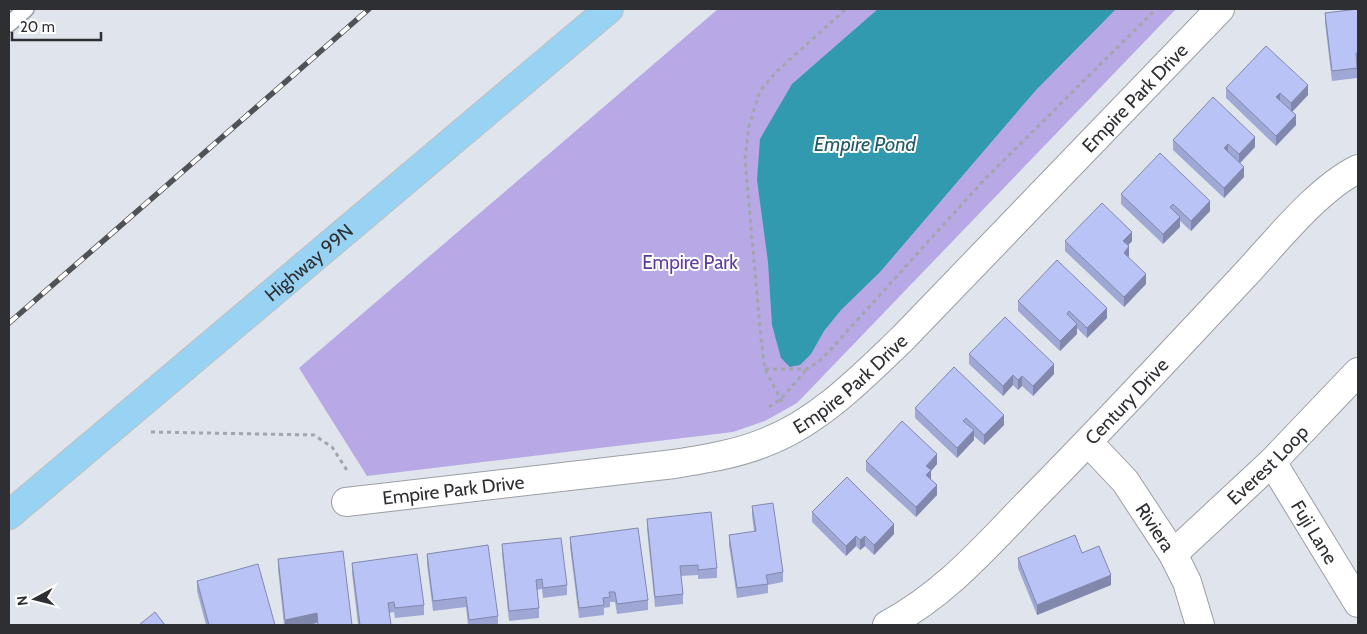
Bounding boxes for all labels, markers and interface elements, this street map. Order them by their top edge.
scale bar [12,10,101,42]
text: 20 m [20,18,55,36]
street label: Empire Park Drive [1077,38,1193,157]
water label: Empire Pond [814,132,916,156]
street label: Highway 99N [260,219,358,306]
park label: Empire Park [642,251,738,274]
street label: Empire Park Drive [789,329,912,439]
street label: Century Drive [1080,353,1173,450]
street label: Everest Loop [1223,420,1313,510]
street label: Empire Park Drive [381,470,526,510]
street label: Fuji Lane [1286,496,1343,569]
street label: Riviera [1131,499,1179,556]
north arrow [10,574,60,624]
text: N [13,595,32,607]

